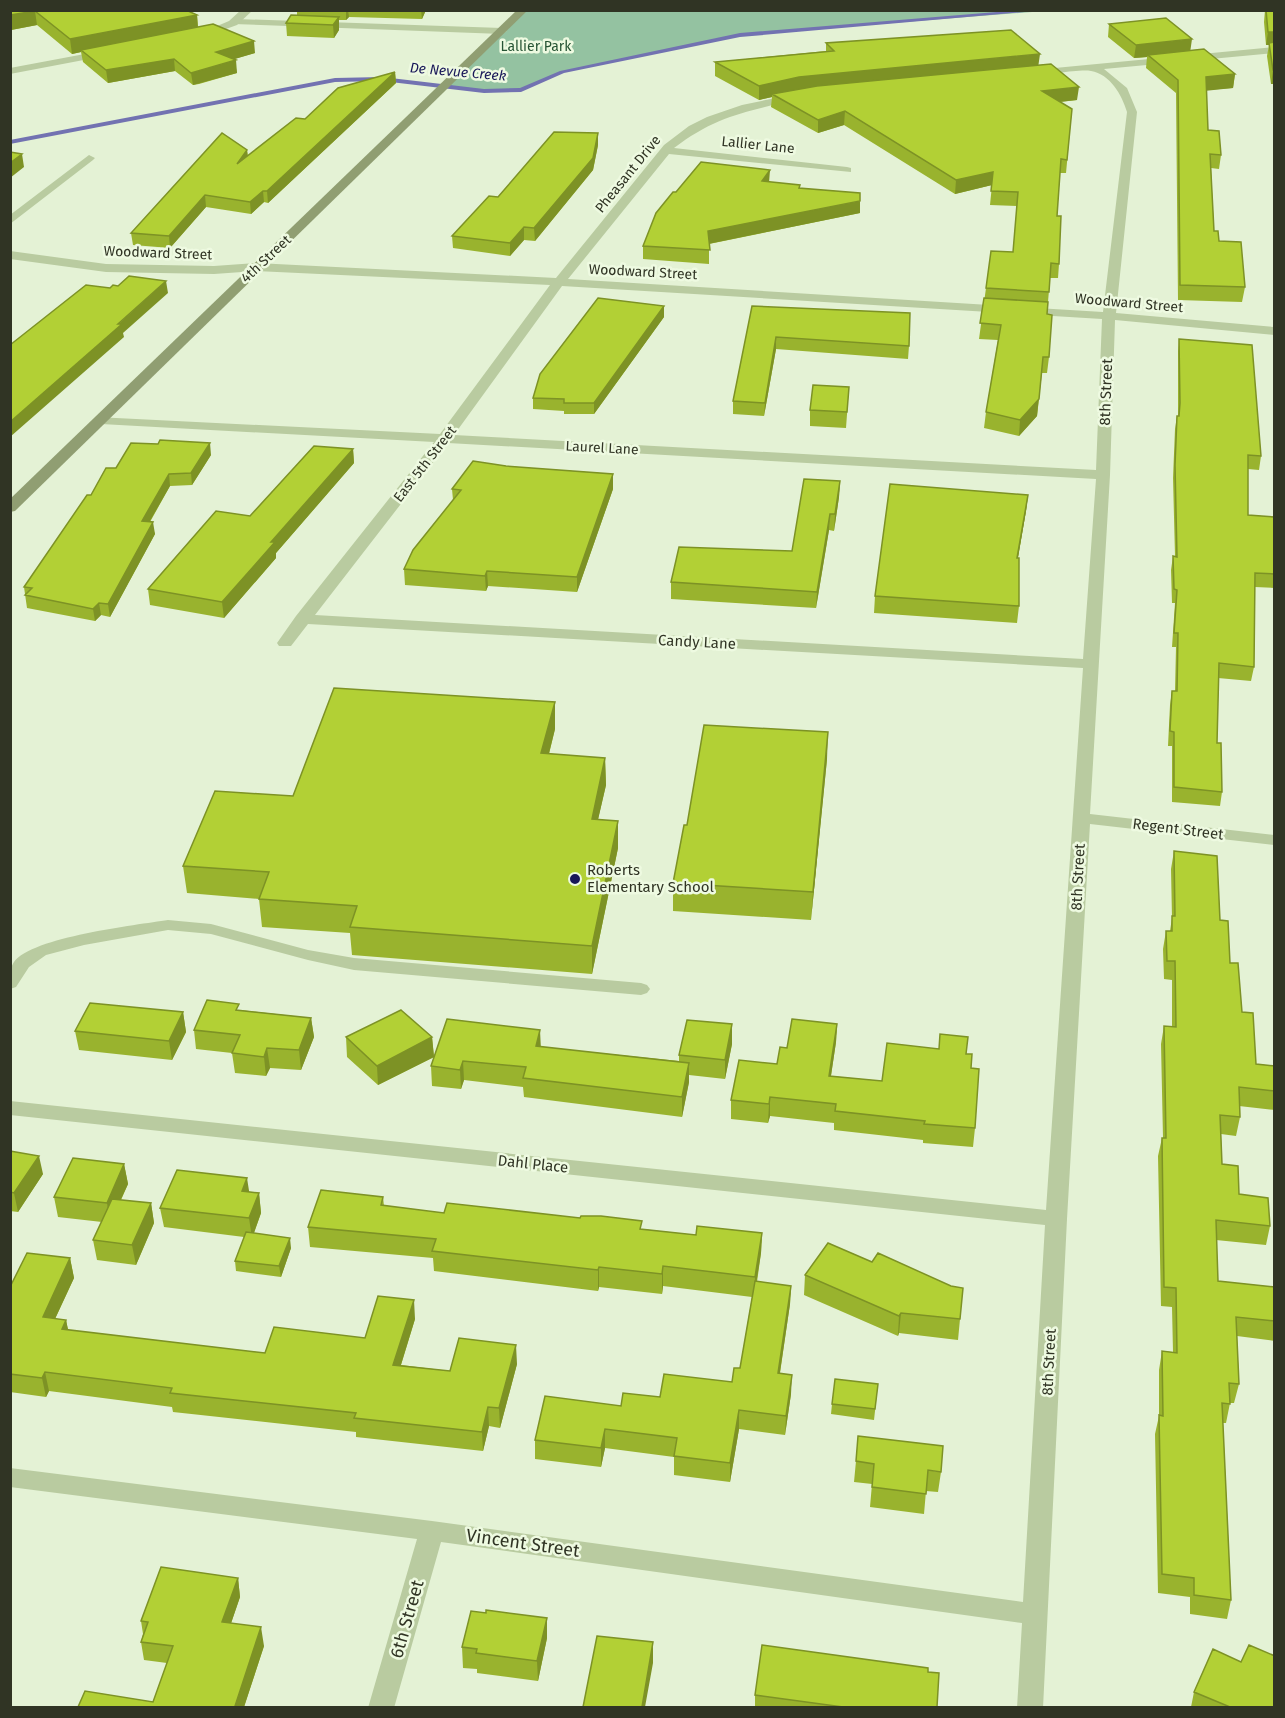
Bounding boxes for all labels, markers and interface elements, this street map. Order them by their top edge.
park label: Lallier Park [501,38,572,55]
water label: De Nevue Creek [409,59,507,85]
street label: Pheasant Drive [592,132,664,216]
street label: Lallier Lane [721,133,795,157]
street label: 4th Street [237,231,295,286]
street label: Woodward Street [103,243,214,263]
street label: Woodward Street [588,261,699,283]
street label: Woodward Street [1074,290,1185,316]
street label: 8th Street [1096,358,1116,426]
street label: East 5th Street [390,422,461,505]
street label: Laurel Lane [565,438,639,458]
street label: Candy Lane [658,631,736,653]
street label: Regent Street [1131,814,1225,844]
street label: 8th Street [1067,842,1089,911]
place label: Roberts Elementary School [587,861,715,896]
marker: Roberts Elementary School [568,872,582,886]
street label: Dahl Place [497,1151,569,1177]
street label: 8th Street [1038,1327,1060,1396]
street label: Vincent Street [465,1524,582,1562]
street label: 6th Street [385,1577,429,1661]

